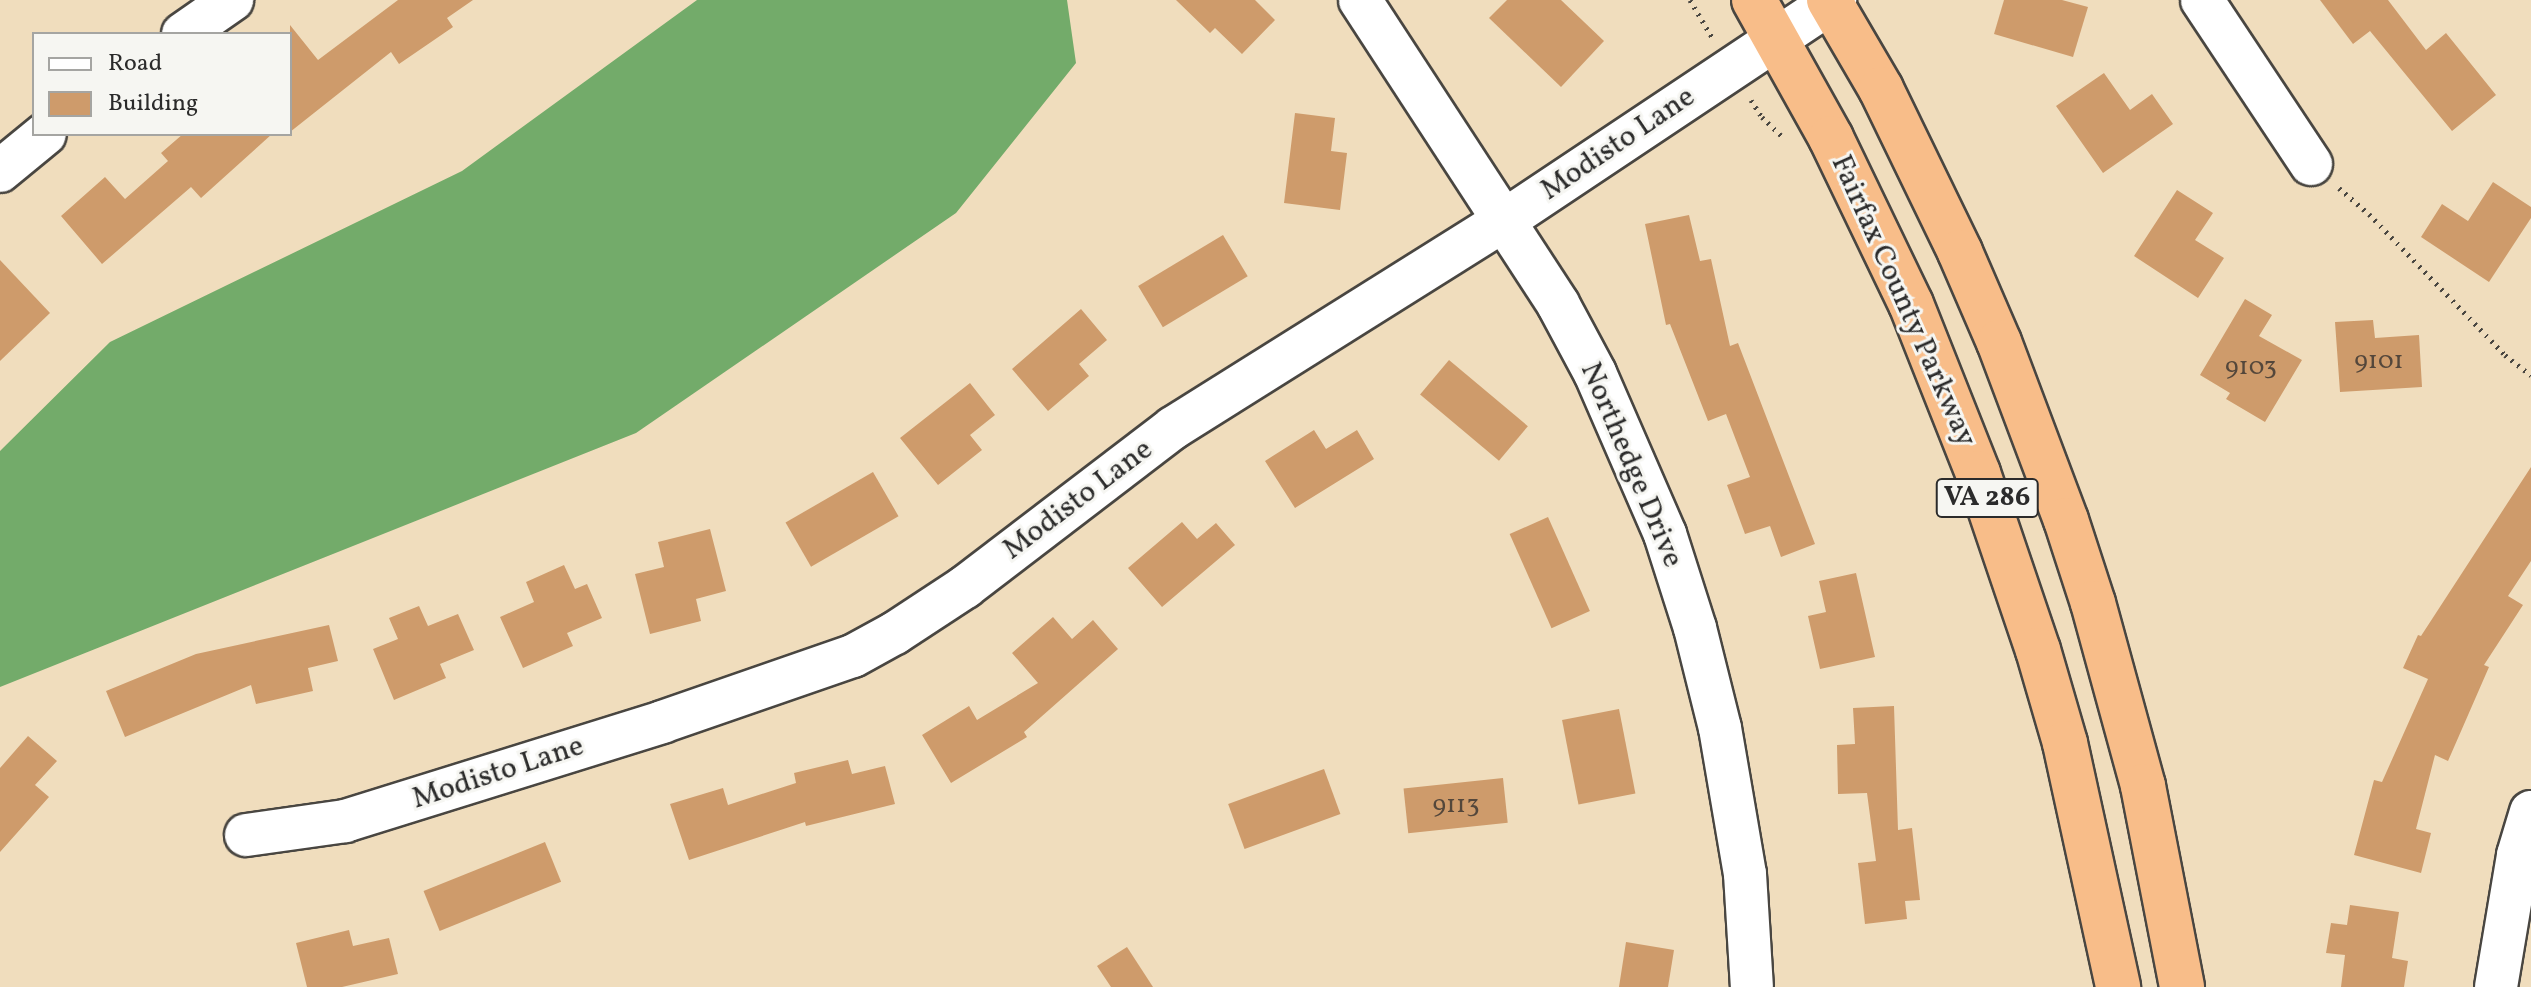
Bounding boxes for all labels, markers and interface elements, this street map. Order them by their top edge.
legend [32,32,292,136]
text: Road [108,47,162,81]
street label: Modisto Lane [1534,79,1702,209]
text: Building [108,87,198,121]
street label: Fairfax County Parkway [1822,149,1984,453]
house number: 9101 [2354,346,2404,378]
house number: 9103 [2225,352,2277,384]
street label: Northedge Drive [1572,357,1690,573]
street label: Modisto Lane [996,432,1160,568]
road number: VA 286 [1935,474,2039,522]
street label: Modisto Lane [408,728,588,818]
house number: 9113 [1432,790,1480,822]

